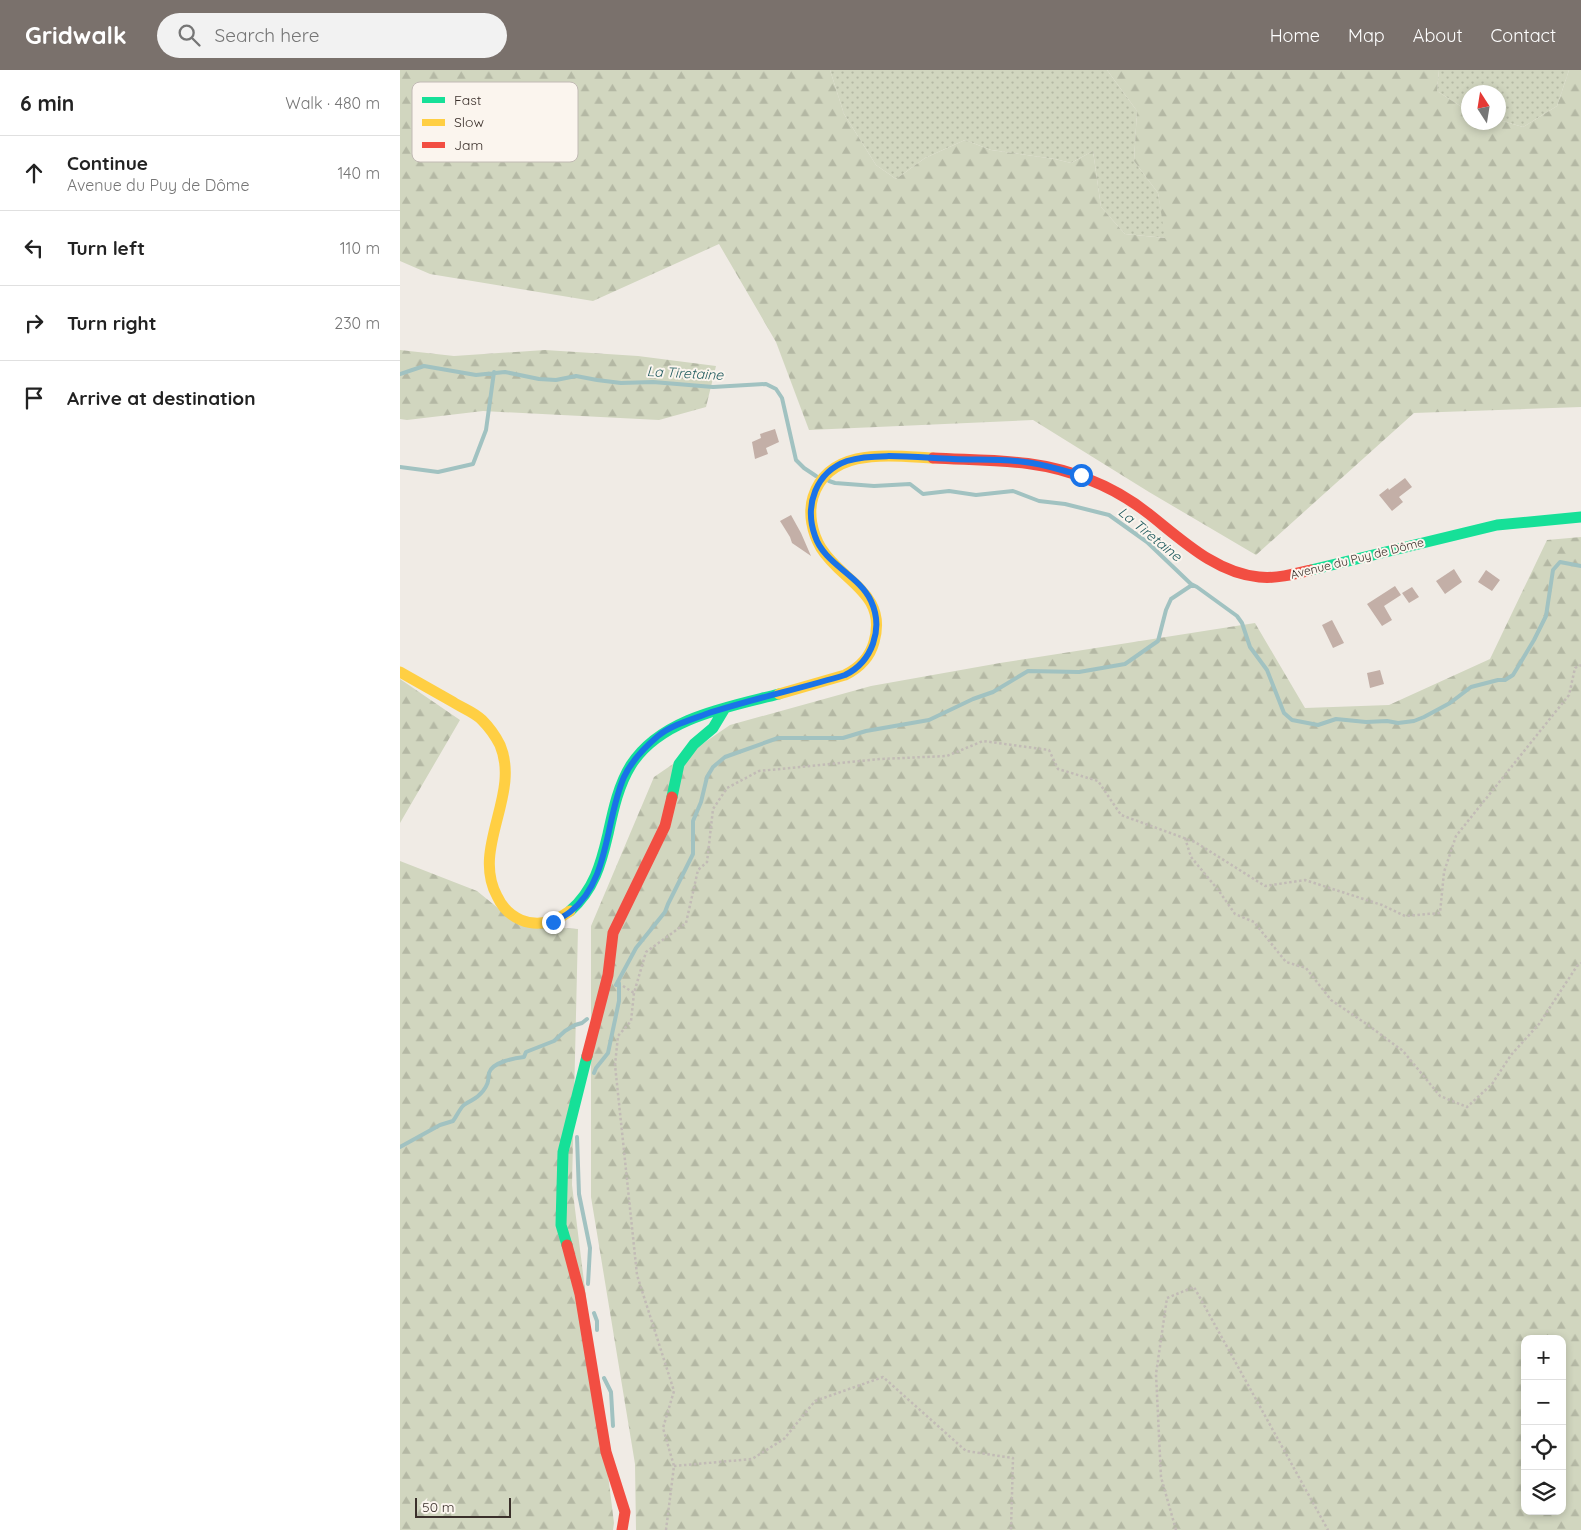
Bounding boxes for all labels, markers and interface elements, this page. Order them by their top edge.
search box [157,13,507,58]
text: Gridwalk [25,20,127,50]
icon: search [175,21,203,49]
text: Search here [215,23,319,47]
text: Home [1270,24,1320,47]
text: Map [1348,24,1385,47]
text: About [1413,24,1463,47]
text: Contact [1491,24,1556,47]
legend [412,82,578,162]
north arrow [1461,85,1506,130]
text: 6 min [20,90,74,116]
text: Fast [454,91,482,109]
text: Walk · 480 m [285,93,380,113]
text: Slow [454,113,484,131]
text: Jam [454,136,483,154]
text: Continue [67,151,148,175]
icon: ahead [20,159,48,187]
text: 140 m [337,163,380,183]
text: Avenue du Puy de Dôme [67,175,249,195]
icon: left [20,234,48,262]
text: Turn left [67,236,145,260]
text: 110 m [340,238,380,258]
icon: right [20,309,48,337]
text: Turn right [67,311,156,335]
text: 230 m [334,313,380,333]
water label: La Tiretaine [646,362,725,384]
icon: arrive [20,384,48,412]
text: Arrive at destination [67,386,256,410]
route start [1070,464,1093,487]
water label: La Tiretaine [1115,503,1186,566]
street label: Avenue du Puy de Dôme [1289,534,1425,582]
route end [542,911,565,934]
map controls [1521,1335,1566,1515]
button: + [1521,1335,1566,1380]
button: − [1521,1380,1566,1425]
button: locate [1521,1425,1566,1470]
button: layers [1521,1470,1566,1515]
scale bar [415,1495,511,1518]
text: 50 m [422,1498,455,1516]

